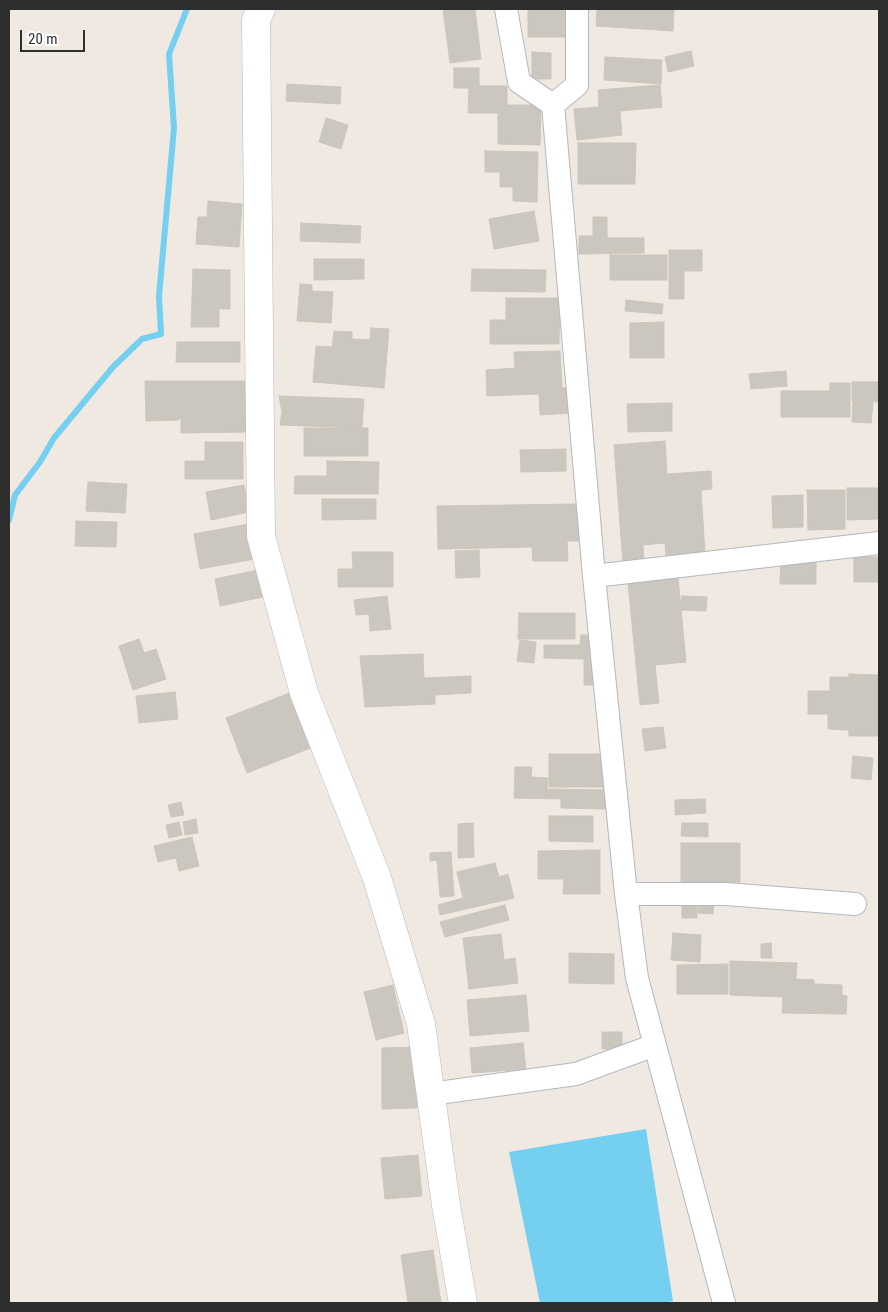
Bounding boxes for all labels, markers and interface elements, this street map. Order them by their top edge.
scale bar [22,20,88,52]
text: 20 m [28,30,58,48]

